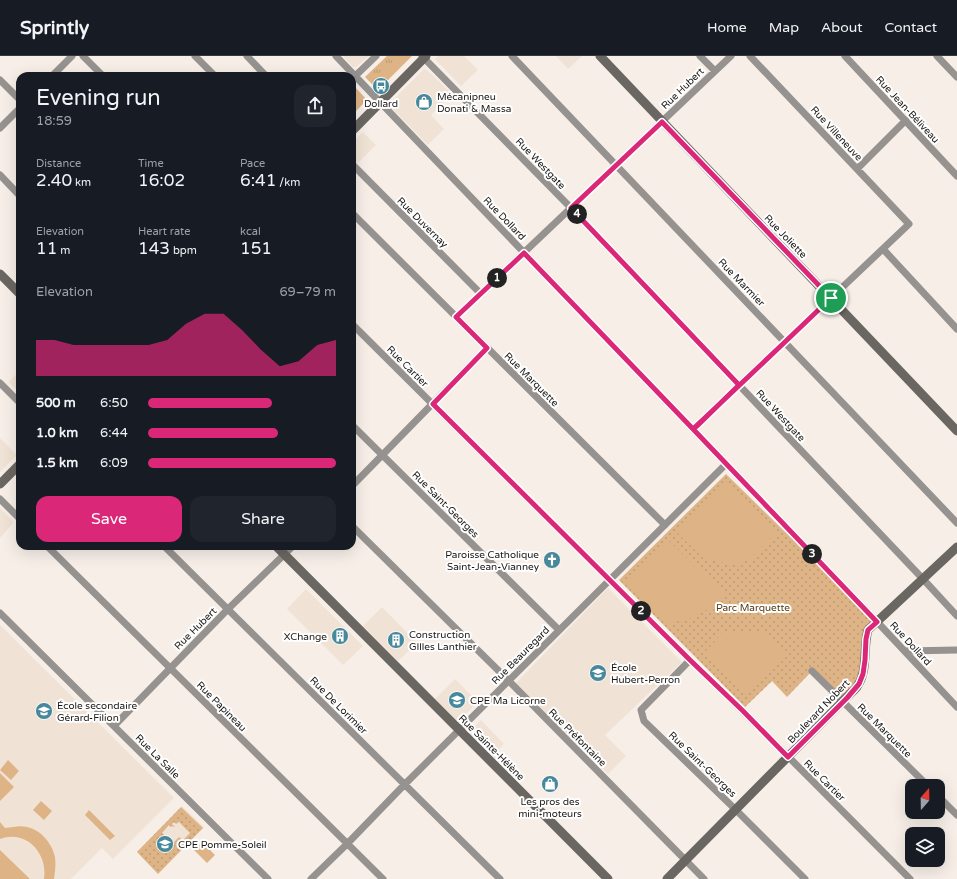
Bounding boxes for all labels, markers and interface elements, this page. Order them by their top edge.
text: Sprintly [20,17,89,39]
text: Home [707,19,747,36]
text: Map [769,19,799,36]
text: About [821,19,863,36]
text: Contact [885,19,937,36]
street label: Rue Hubert [659,65,707,112]
street label: Rue Jean-Béliveau [873,74,942,146]
bus stop icon: Dollard [371,76,391,96]
text: Evening run [36,85,161,111]
button: share [294,85,336,127]
place label: Mécanipneu Donati & Massa [437,91,511,115]
shop icon: Mécanipneu Donati & Massa [414,92,434,112]
place label: Dollard [364,98,398,110]
street label: Rue Villeneuve [808,104,865,164]
text: 18:59 [36,113,72,129]
street label: Rue Westgate [513,136,568,192]
text: Distance [36,157,81,170]
text: Time [138,157,164,170]
text: Pace [240,157,265,170]
text: 2.40 [36,170,72,191]
text: 16:02 [138,170,185,191]
text: 6:41 [240,170,276,191]
text: km [72,176,91,189]
text: /km [276,176,300,189]
street label: Rue Duvernay [394,195,451,251]
street label: Rue Dollard [481,195,528,243]
pin: 4 [567,204,587,224]
text: 4 [574,207,580,220]
street label: Rue Joliette [761,212,809,261]
text: Elevation [36,225,84,238]
text: Heart rate [138,225,190,238]
text: kcal [240,225,261,238]
text: 11 [36,238,57,259]
text: 143 [138,238,170,259]
text: 151 [240,238,272,259]
text: m [57,244,70,257]
text: bpm [170,244,197,257]
street label: Rue Marmier [716,256,767,309]
pin: 1 [487,268,507,288]
text: 1 [494,271,500,284]
pin [814,281,848,315]
text: Elevation [36,284,93,300]
text: 69–79 m [279,284,336,300]
icon: arrive [820,287,842,309]
street label: Rue Cartier [384,343,431,390]
street label: Rue Marquette [502,350,561,410]
street label: Rue Westgate [753,387,808,444]
text: 500 m [36,395,76,411]
text: 6:50 [100,395,128,411]
text: 1.0 km [36,425,78,441]
text: 6:44 [100,425,128,441]
text: 1.5 km [36,455,78,471]
text: 6:09 [100,455,128,471]
street label: Rue Saint-Georges [409,469,481,541]
button: Save [36,496,182,542]
button: Share [190,496,336,542]
pin: 3 [802,544,822,564]
text: 3 [809,547,815,560]
place label: Paroisse Catholique Saint-Jean-Vianney [445,549,540,573]
church icon: Paroisse Catholique Saint-Jean-Vianney [542,550,562,570]
pin: 2 [631,601,651,621]
park label: Parc Marquette [716,602,790,614]
text: 2 [638,604,644,617]
street label: Rue Hubert [172,605,219,652]
street label: Rue Dollard [887,619,934,668]
street label: Rue Beauregard [489,624,552,687]
building icon: XChange [330,626,350,646]
place label: Construction GIlles Lanthier [409,629,477,653]
building icon: Construction GIlles Lanthier [386,630,406,650]
place label: XChange [284,631,327,643]
place label: École Hubert-Perron [611,662,680,686]
school or university icon: École Hubert-Perron [588,663,608,683]
street label: Rue De Lorimier [307,674,370,737]
street label: Boulevard Nobert [785,677,852,746]
street label: Rue Papineau [194,679,249,734]
school or university icon: CPE Ma Licorne [447,690,467,710]
place label: CPE Ma Licorne [470,695,546,707]
place label: École secondaire Gérard-Filion [57,700,137,724]
school or university icon: École secondaire Gérard-Filion [34,701,54,721]
street label: Rue Marquette [855,701,914,761]
street label: Rue Préfontaine [546,706,609,769]
street label: Rue Sainte-Hélène [456,712,527,783]
street label: Rue Saint-Georges [666,729,739,800]
street label: Rue La Salle [133,732,182,782]
street label: Rue Cartier [801,757,848,804]
shop icon: Les pros des mini-moteurs [540,774,560,794]
north arrow [905,779,945,819]
map controls [905,779,945,867]
place label: Les pros des mini-moteurs [518,796,582,820]
button: layers [905,827,945,867]
school or university icon: CPE Pomme-Soleil [155,834,175,854]
place label: CPE Pomme-Soleil [178,839,267,851]

